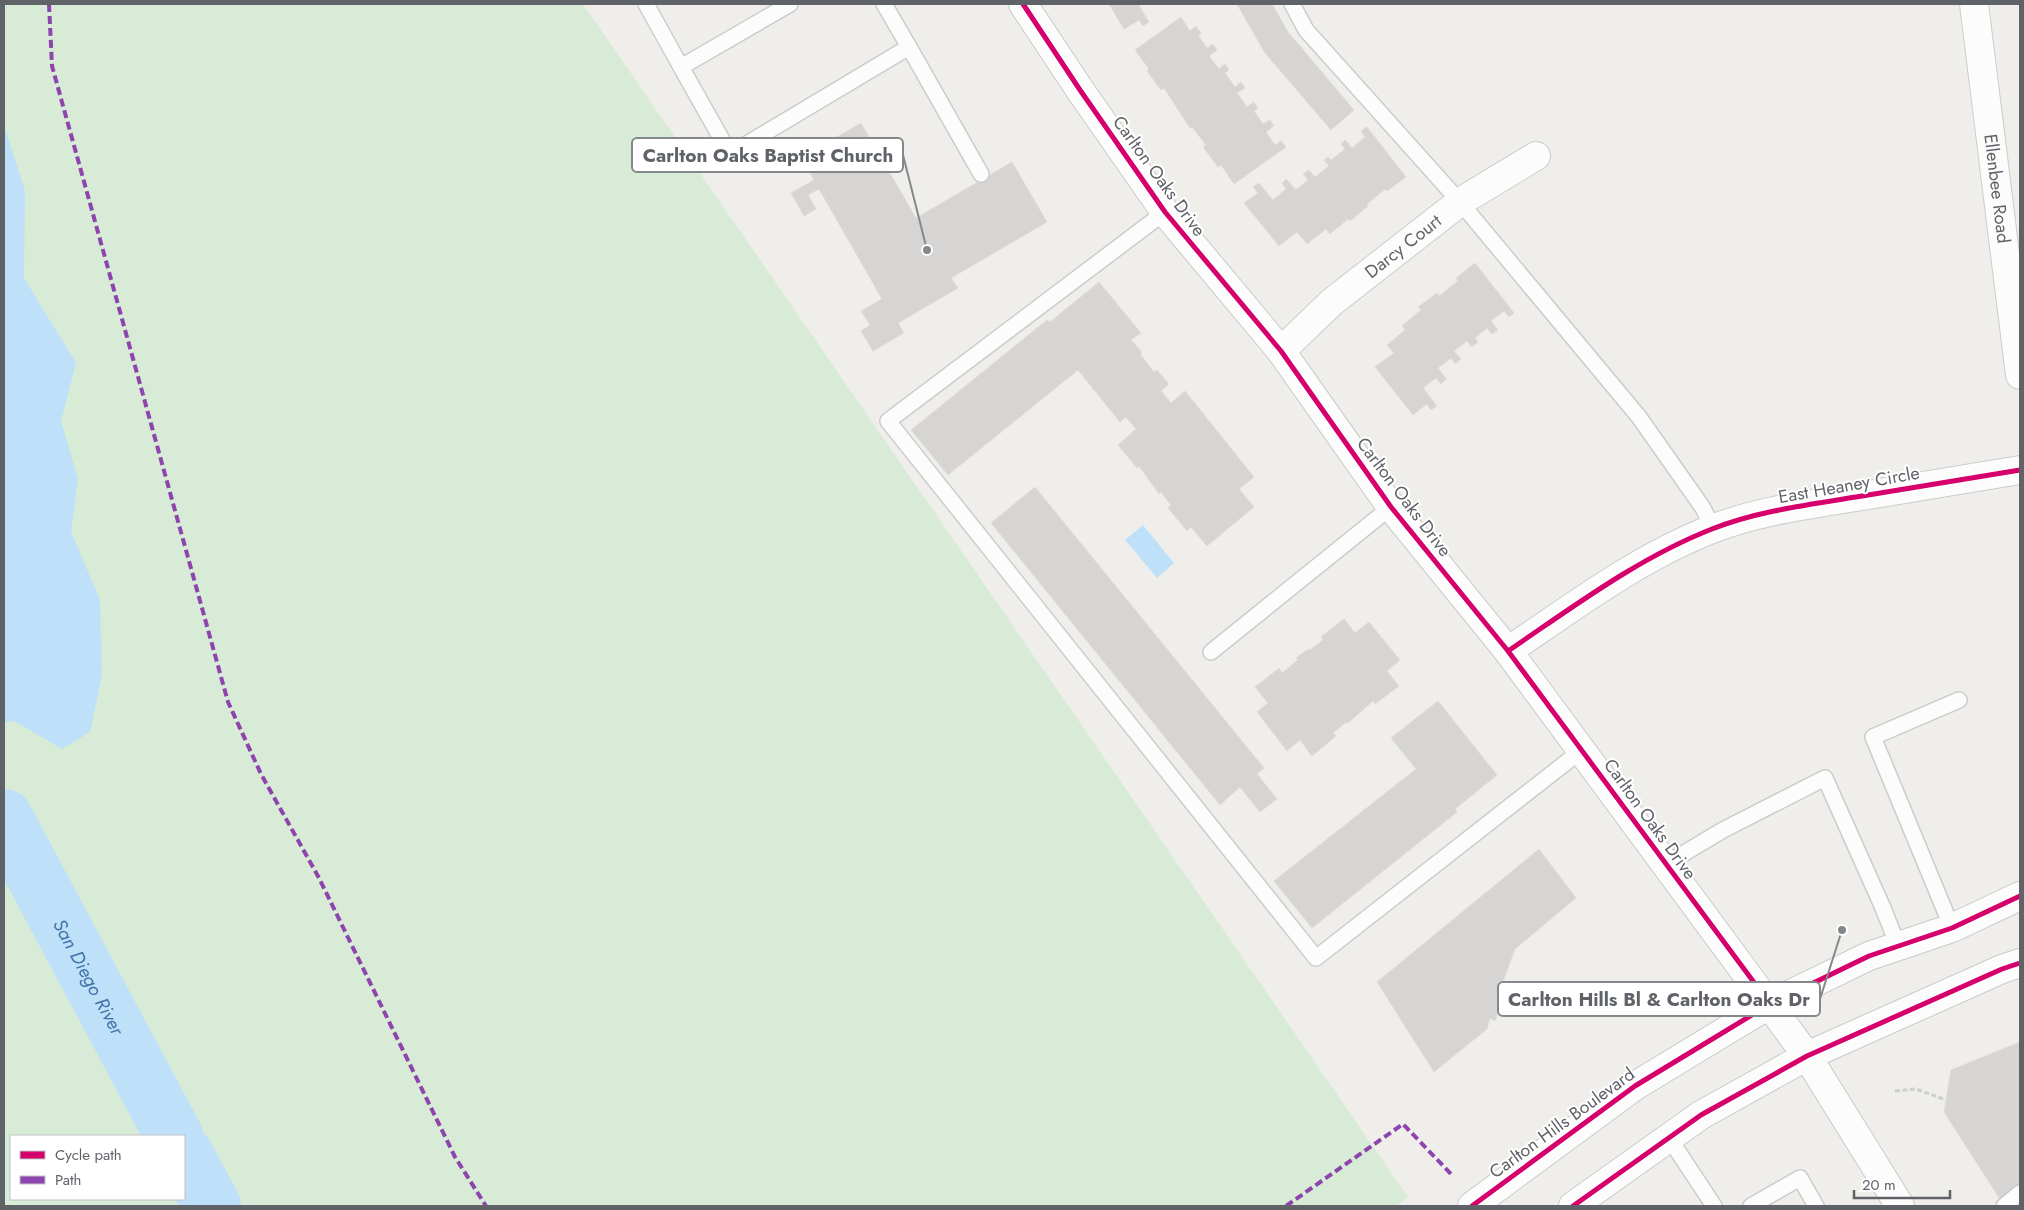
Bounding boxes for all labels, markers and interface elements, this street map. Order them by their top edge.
street label: Carlton Oaks Drive [1106,110,1212,242]
street label: Ellenbee Road [1977,132,2017,245]
callout: Carlton Oaks Baptist Church [632,138,903,172]
text: Carlton Oaks Baptist Church [643,142,893,169]
street label: Darcy Court [1359,208,1447,285]
street label: Carlton Oaks Drive [1350,432,1458,562]
street label: East Heaney Circle [1776,460,1922,510]
street label: Carlton Oaks Drive [1597,753,1703,885]
water label: San Diego River [46,914,131,1041]
callout: Carlton Hills Bl & Carlton Oaks Dr [1498,982,1820,1016]
text: Carlton Hills Bl & Carlton Oaks Dr [1508,986,1810,1013]
street label: Carlton Hills Boulevard [1484,1061,1640,1185]
legend [10,1135,185,1200]
text: Cycle path [55,1144,122,1166]
scale bar [1854,1168,1950,1200]
text: Path [55,1169,81,1191]
text: 20 m [1862,1174,1896,1196]

